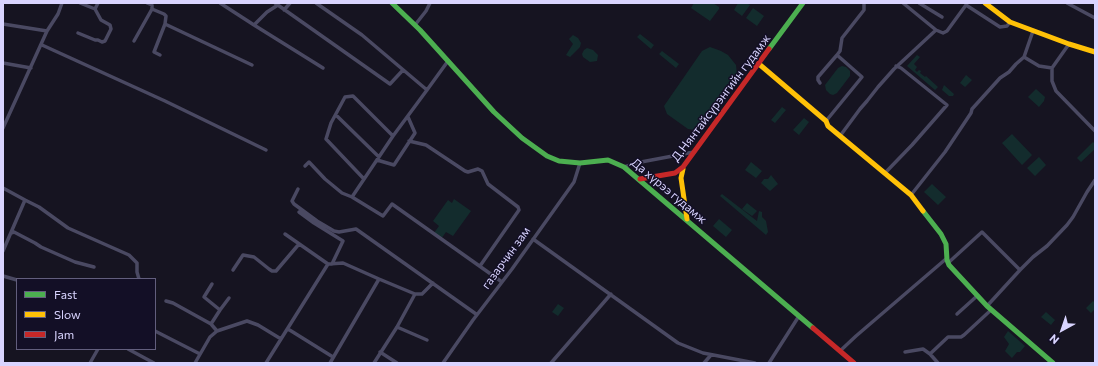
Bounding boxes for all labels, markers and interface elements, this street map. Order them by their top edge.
street label: Д.Нянтайсүрэнгийн гудамж [668,32,774,164]
street label: Да хүрээ гудамж [628,155,710,227]
street label: газарчин зам [479,224,533,292]
legend [16,278,156,350]
text: Fast [54,287,77,301]
text: Slow [54,307,81,321]
north arrow [1042,310,1082,350]
text: Jam [54,327,74,341]
text: N [1047,332,1061,347]

